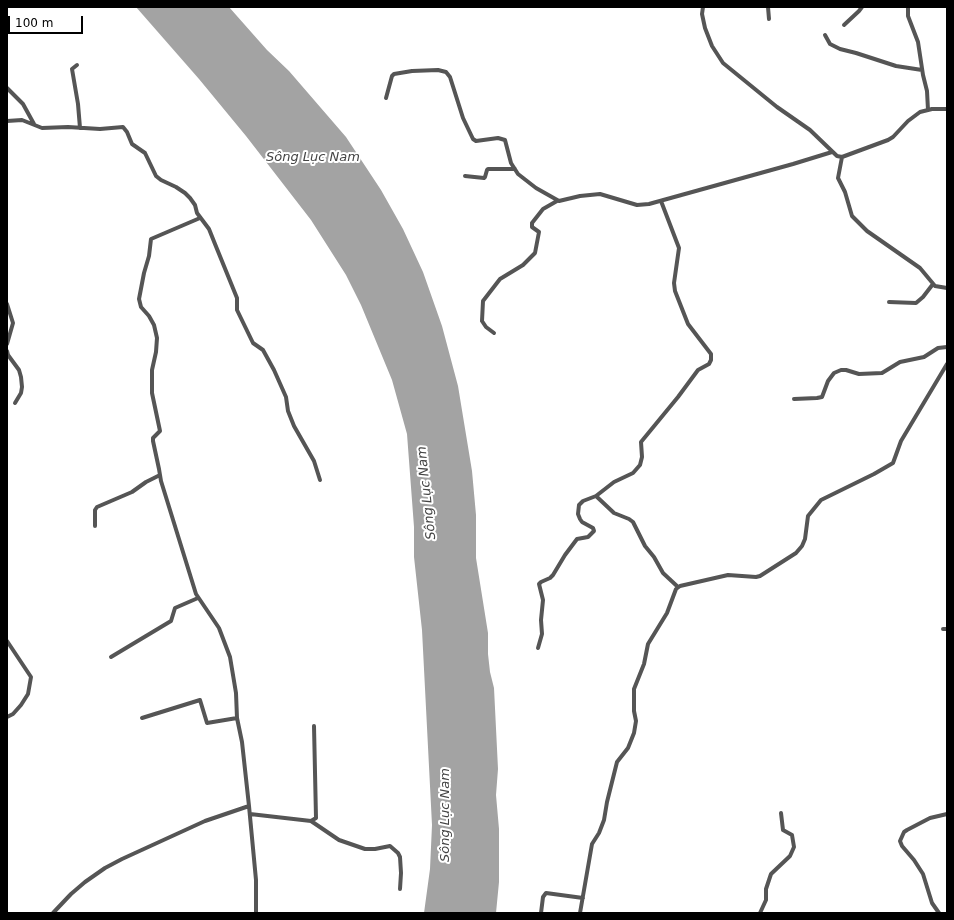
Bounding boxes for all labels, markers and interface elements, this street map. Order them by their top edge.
scale bar [10,8,85,34]
text: 100 m [15,16,53,30]
water label: Sông Lục Nam [266,150,360,166]
water label: Sông Lục Nam [414,445,440,541]
water label: Sông Lục Nam [438,768,454,862]

